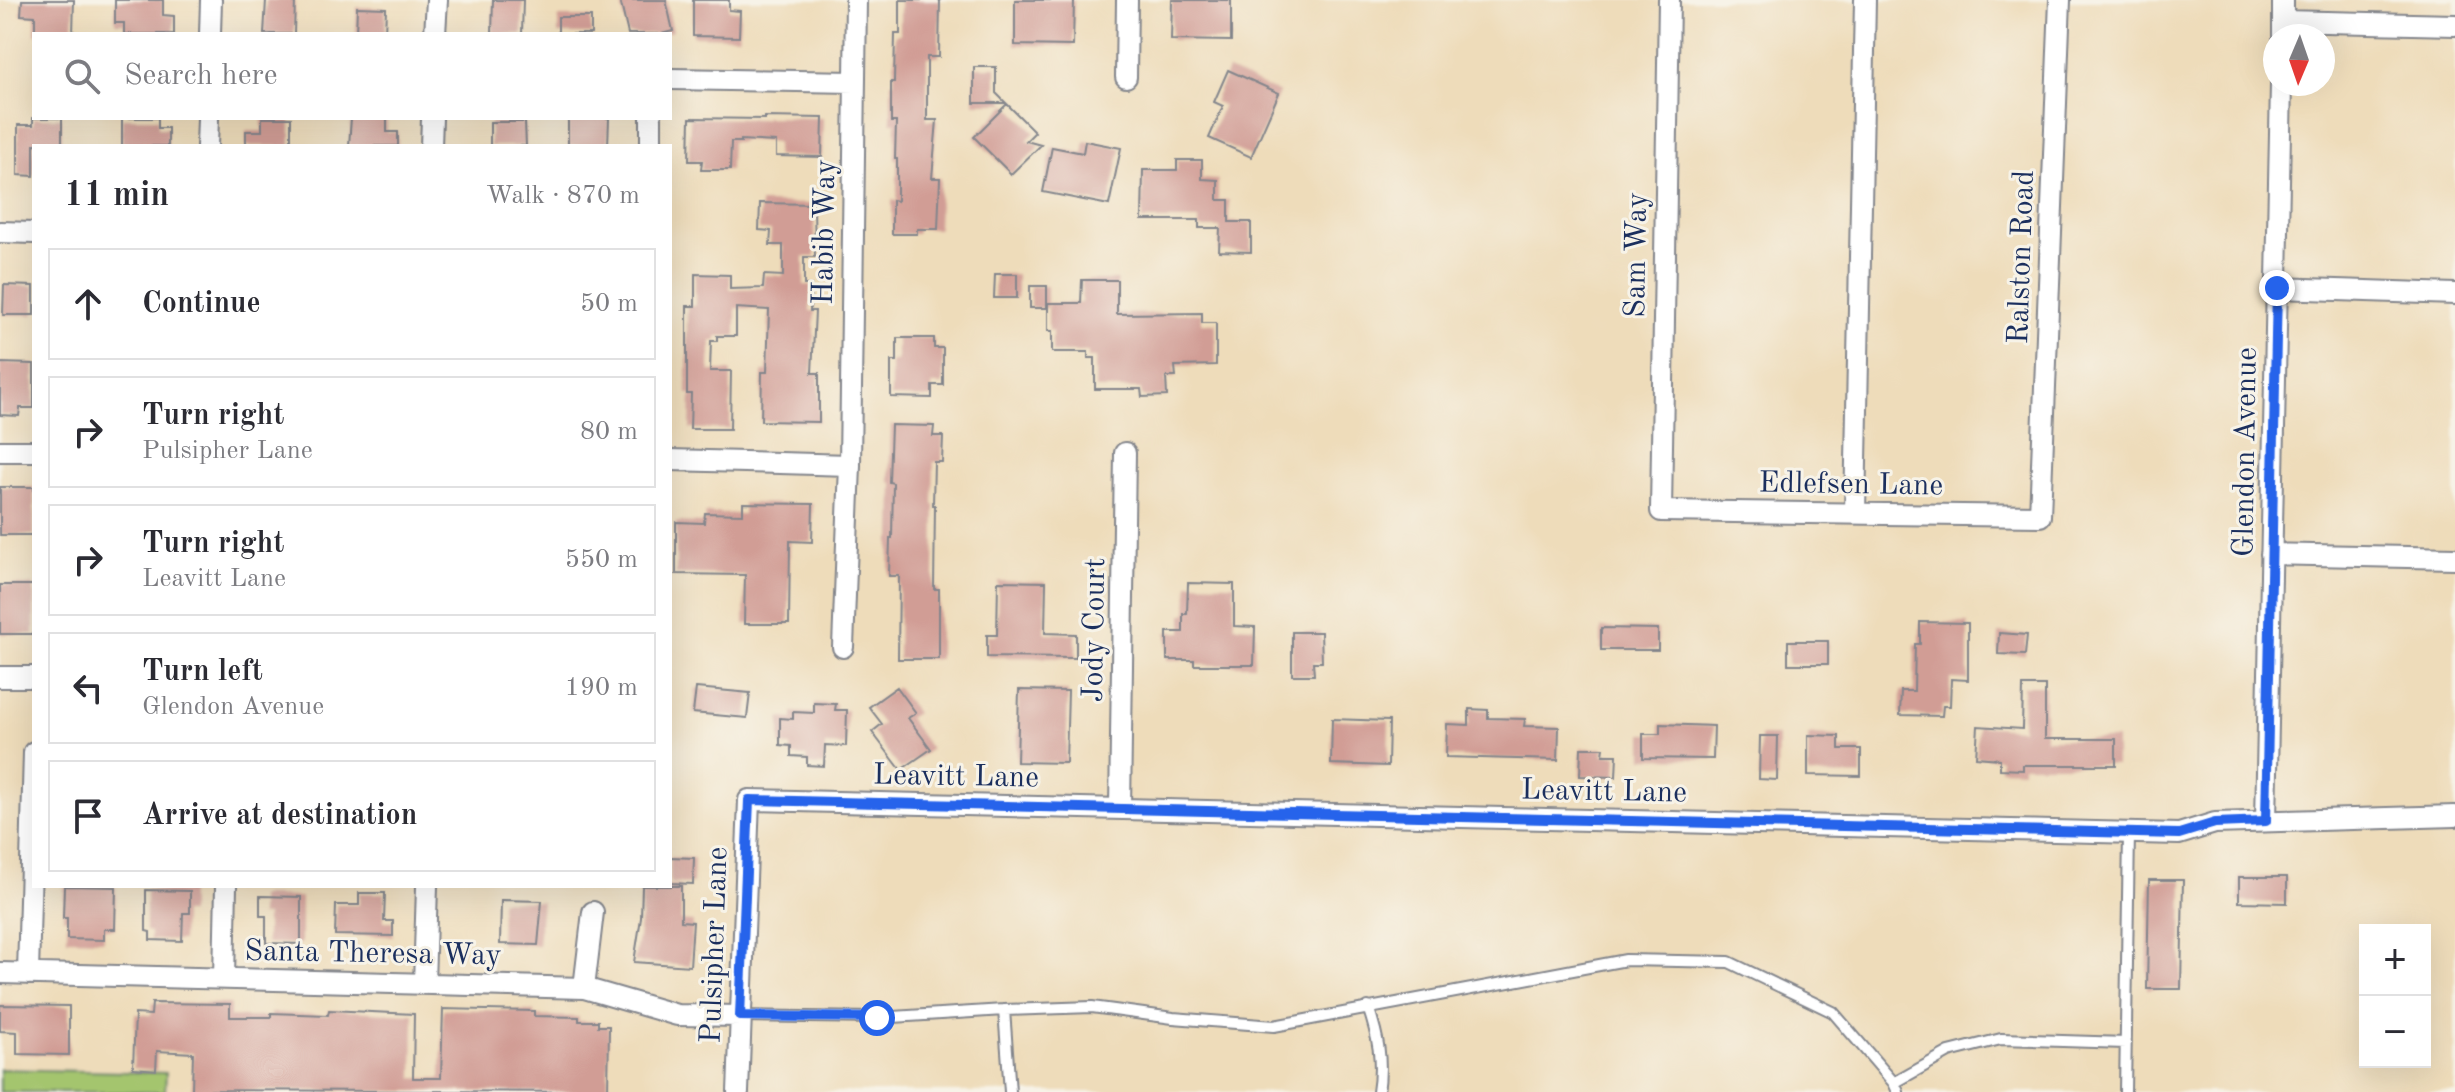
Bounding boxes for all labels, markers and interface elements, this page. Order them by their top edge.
north arrow [2263,24,2335,96]
search box [32,32,672,120]
icon: search [60,54,104,98]
text: Search here [124,61,278,91]
street label: Habib Way [809,159,841,305]
street label: Ralston Road [2004,169,2040,345]
text: 11 min [64,179,169,213]
text: Walk · 870 m [486,183,640,209]
street label: Sam Way [1621,192,1653,318]
route end [2259,270,2295,306]
icon: ahead [66,282,110,326]
text: Continue [142,289,261,319]
text: 50 m [580,291,638,317]
street label: Glendon Avenue [2229,347,2263,557]
text: Turn right [142,401,284,431]
icon: right [66,410,110,454]
text: 80 m [580,419,638,445]
text: Pulsipher Lane [142,438,313,464]
street label: Edlefsen Lane [1758,468,1943,502]
text: Turn right [142,529,284,559]
icon: right [66,538,110,582]
text: 550 m [565,547,638,573]
street label: Jody Court [1079,557,1111,703]
text: Leavitt Lane [142,566,286,592]
text: Turn left [142,657,263,687]
icon: left [66,666,110,710]
text: 190 m [565,675,638,701]
text: Glendon Avenue [142,694,324,720]
street label: Leavitt Lane [873,761,1039,793]
street label: Leavitt Lane [1521,776,1687,808]
icon: arrive [66,794,110,838]
text: Arrive at destination [142,801,417,831]
street label: Pulsipher Lane [697,846,733,1044]
map controls [2359,924,2431,1068]
button: + [2359,924,2431,996]
street label: Santa Theresa Way [244,937,502,971]
button: − [2359,996,2431,1068]
route start [859,1000,895,1036]

